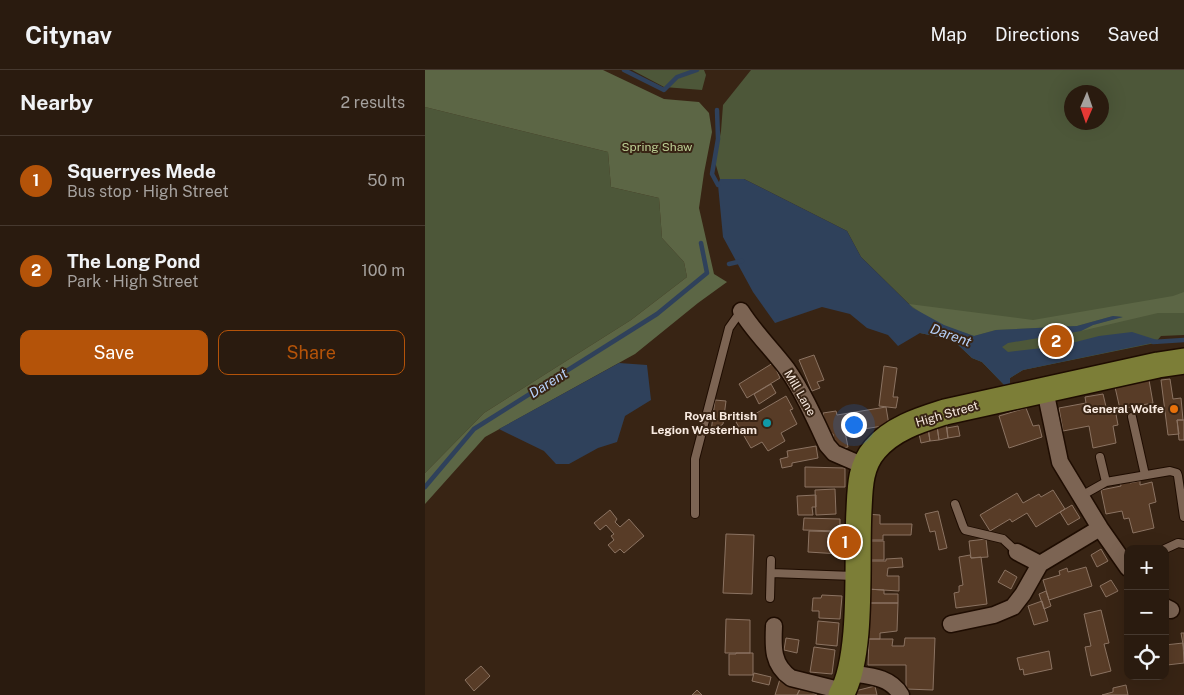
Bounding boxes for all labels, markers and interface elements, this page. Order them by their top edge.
text: Citynav [25,21,112,49]
text: Map [930,24,967,45]
text: Directions [995,24,1080,45]
text: Saved [1108,24,1159,45]
north arrow [1064,85,1109,130]
text: Nearby [20,90,93,115]
text: 2 results [340,93,405,112]
park label: Spring Shaw [622,140,693,154]
text: Squerryes Mede [67,160,216,182]
text: 1 [33,171,39,190]
text: 50 m [367,171,405,190]
text: Bus stop · High Street [67,182,229,201]
text: The Long Pond [67,250,200,272]
text: 2 [31,261,41,280]
text: 100 m [361,261,405,280]
text: Park · High Street [67,272,198,291]
water label: Darent [928,320,974,350]
pin: 2 [1040,322,1072,360]
button: Save [20,330,208,375]
button: Share [218,330,405,375]
water label: Darent [526,365,571,401]
street label: Mill Lane [781,368,819,419]
street label: High Street [914,398,980,430]
place label: General Wolfe [1083,402,1164,416]
marker: General Wolfe [1168,403,1180,415]
place label: Royal British Legion Westerham [651,409,757,437]
your location [841,412,867,438]
marker: Royal British Legion Westerham [761,417,773,429]
pin: 1 [829,523,861,561]
map controls [1124,545,1169,680]
button: + [1124,545,1169,590]
button: − [1124,590,1169,635]
button: locate [1124,635,1169,680]

